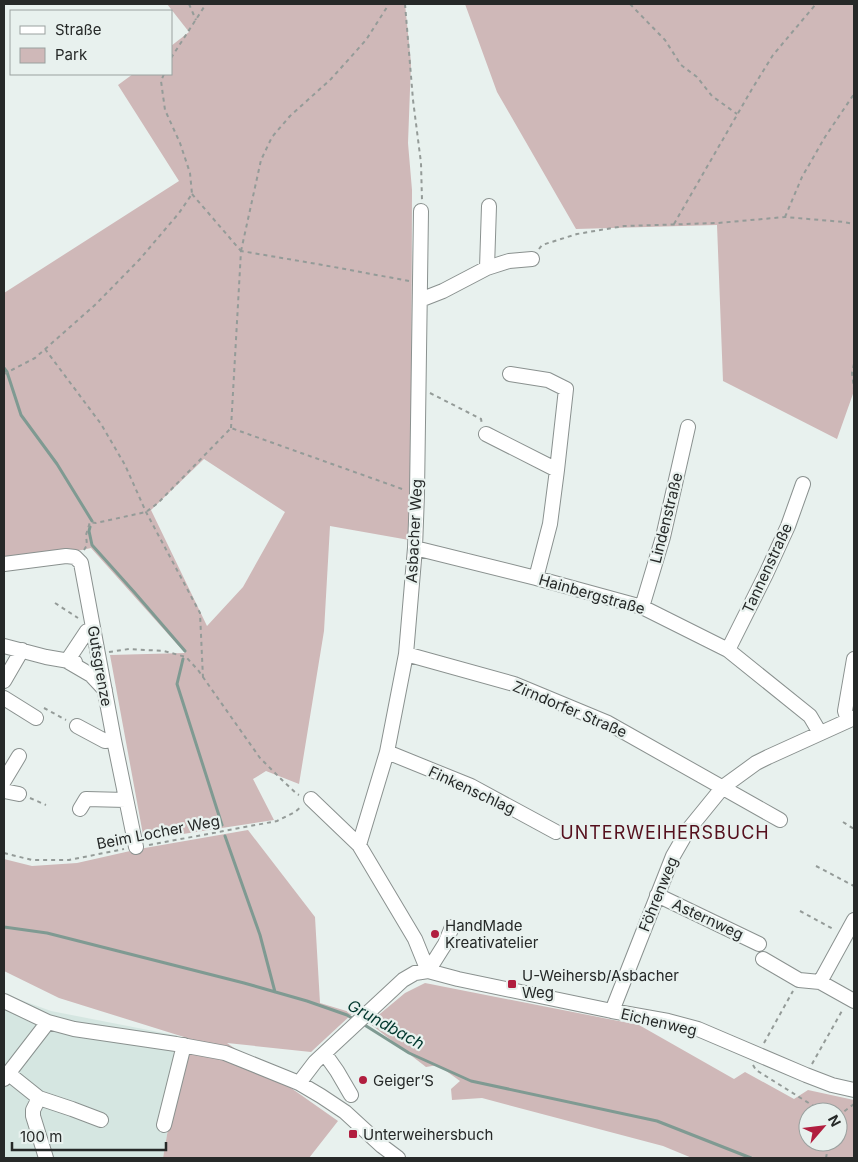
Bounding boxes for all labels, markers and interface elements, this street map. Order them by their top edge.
legend [10,10,172,75]
text: Straße [55,20,102,39]
text: Park [55,45,88,64]
street label: Lindenstraße [646,471,686,565]
street label: Asbacher Weg [402,479,426,583]
street label: Tannenstraße [738,520,796,616]
street label: Hainbergstraße [537,570,647,618]
street label: Gutsgrenze [84,624,116,708]
street label: Zirndorfer Straße [510,676,630,742]
street label: Finkenschlag [426,762,518,818]
street label: Beim Locher Weg [95,811,221,853]
district label: UNTERWEIHERSBUCH [560,822,770,843]
street label: Föhrenweg [634,854,682,934]
street label: Asternweg [669,894,747,944]
place label: HandMade Kreativatelier [445,916,539,952]
marker: HandMade Kreativatelier [429,928,441,940]
place label: U-Weihersb/Asbacher Weg [522,966,679,1002]
marker: U-Weihersb/Asbacher Weg [506,978,518,990]
water label: Grundbach [344,995,428,1053]
street label: Eichenweg [619,1004,699,1040]
place label: Geiger’S [373,1071,434,1090]
marker: Geiger’S [357,1074,369,1086]
north arrow [798,1102,848,1152]
text: N [825,1112,845,1129]
scale bar [12,1120,166,1152]
place label: Unterweihersbuch [363,1125,493,1144]
text: 100 m [20,1127,62,1146]
marker: Unterweihersbuch [347,1128,359,1140]

